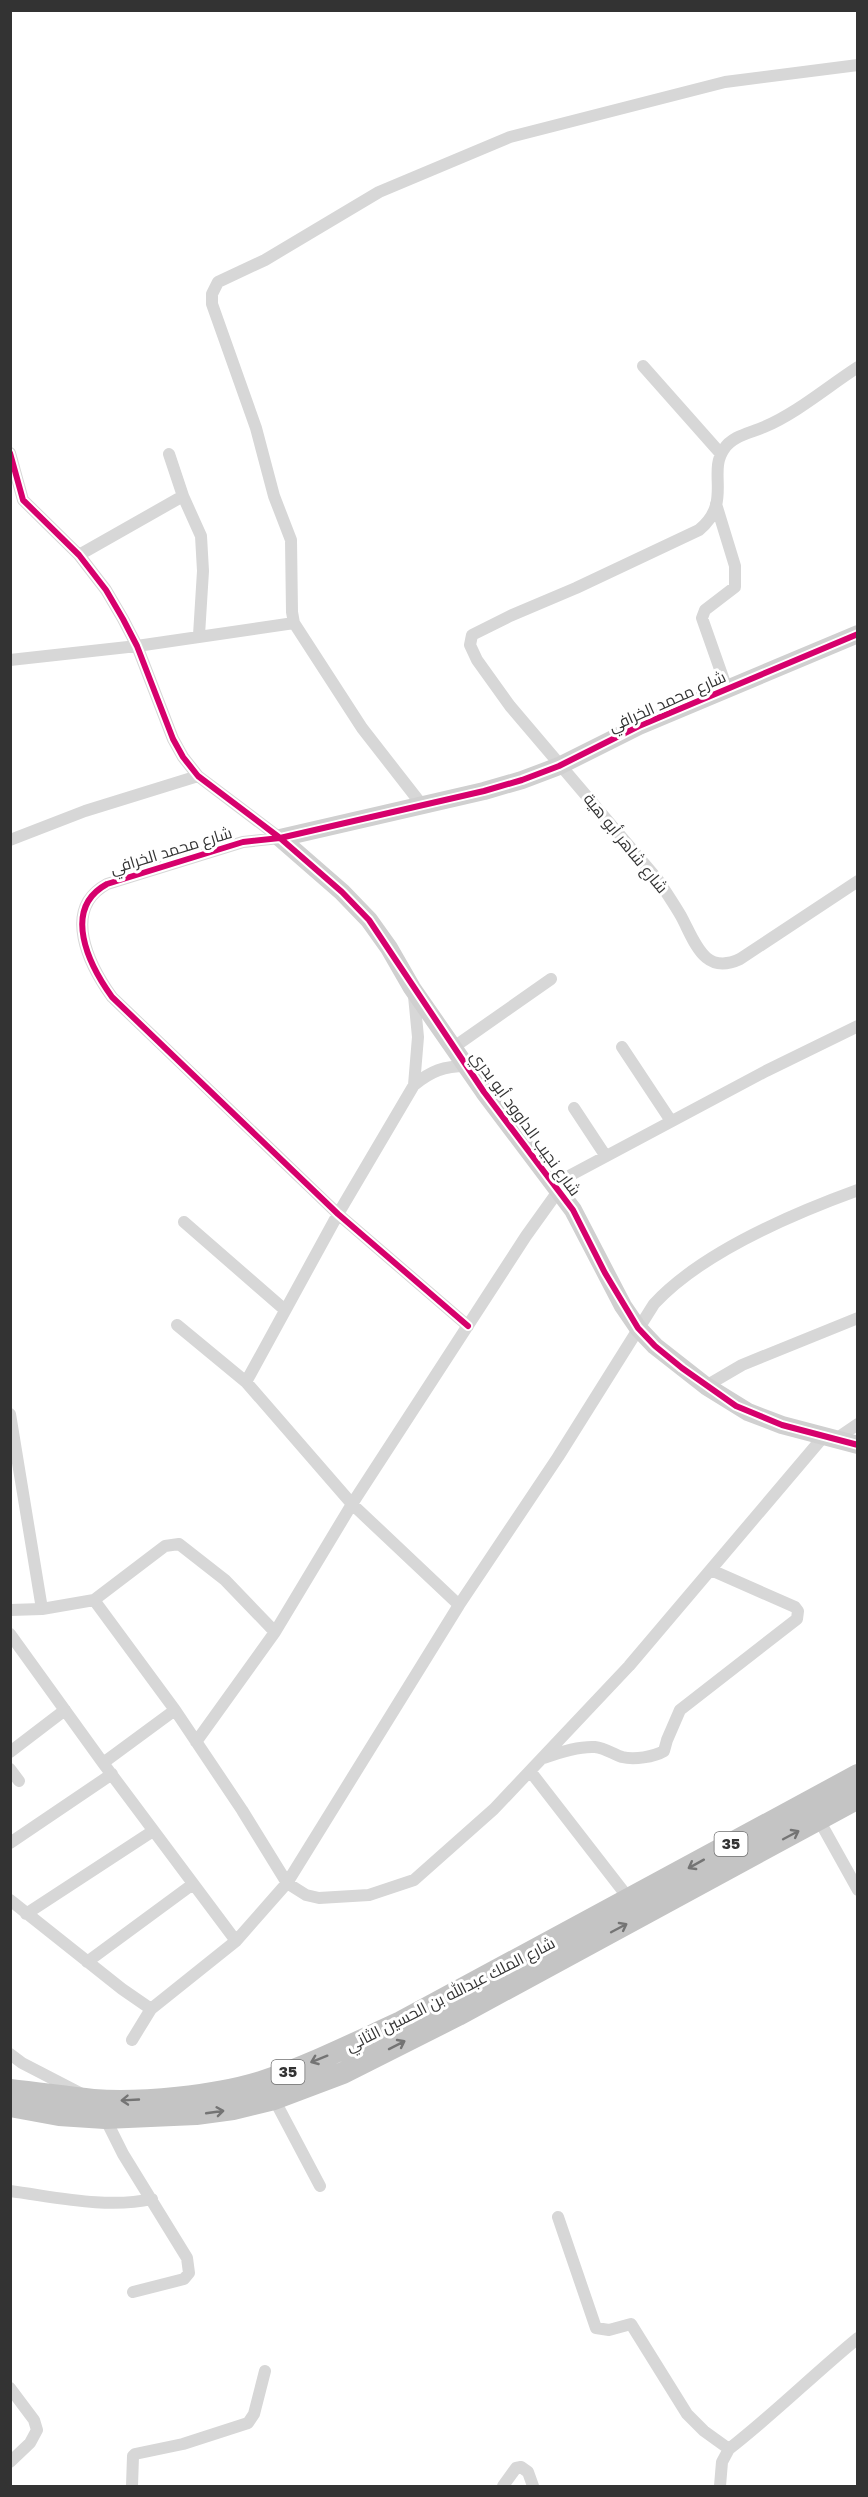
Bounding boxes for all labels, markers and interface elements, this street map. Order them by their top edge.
street label: شارع محمد الخرافي [605,666,730,739]
street label: شارع شاهر أبو هية [578,789,672,898]
street label: شارع محمد الخرافي [108,822,236,882]
street label: شارع نجيب الداوود أبو بدري [463,1046,585,1202]
one-way arrow [781,1829,799,1840]
road number: 35 [714,1832,748,1856]
one-way arrow [687,1859,705,1870]
one-way arrow [610,1922,627,1934]
street label: شارع الملك عبدالله بن الحسين الثاني [342,1932,560,2059]
one-way arrow [388,2039,405,2051]
one-way arrow [311,2055,329,2066]
road number: 35 [272,2060,304,2084]
one-way arrow [121,2094,141,2105]
one-way arrow [204,2106,224,2117]

